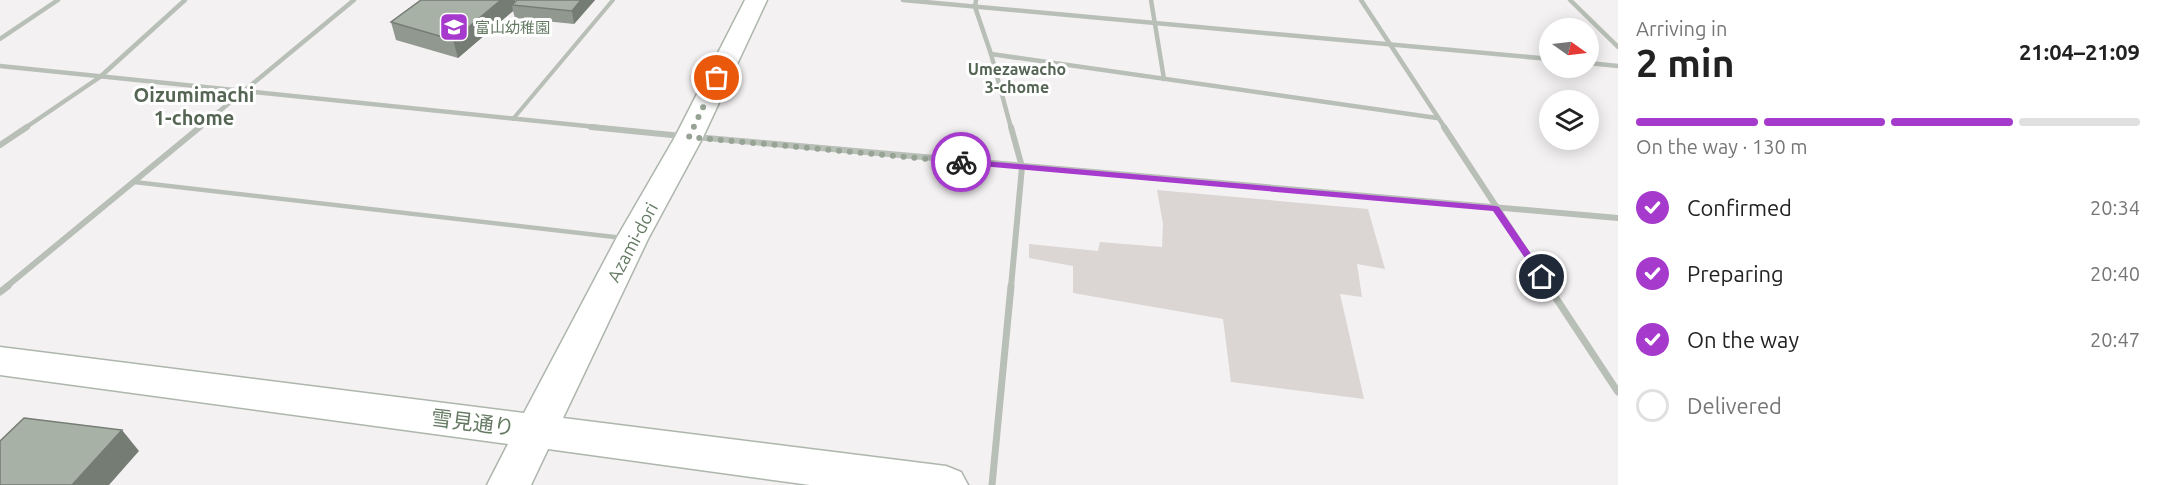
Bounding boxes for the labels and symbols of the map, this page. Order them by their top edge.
school or university icon: 富山幼稚園 [438,11,470,43]
north arrow [1539,18,1599,78]
place label: 富山幼稚園 [475,19,550,36]
pin [691,52,742,103]
district label: Umezawacho 3-chome [968,60,1066,96]
district label: Oizumimachi 1-chome [134,83,254,129]
courier [931,132,991,192]
street label: Azami-dori [603,199,661,285]
pin [1516,251,1567,302]
street label: 雪見通り [430,405,516,439]

